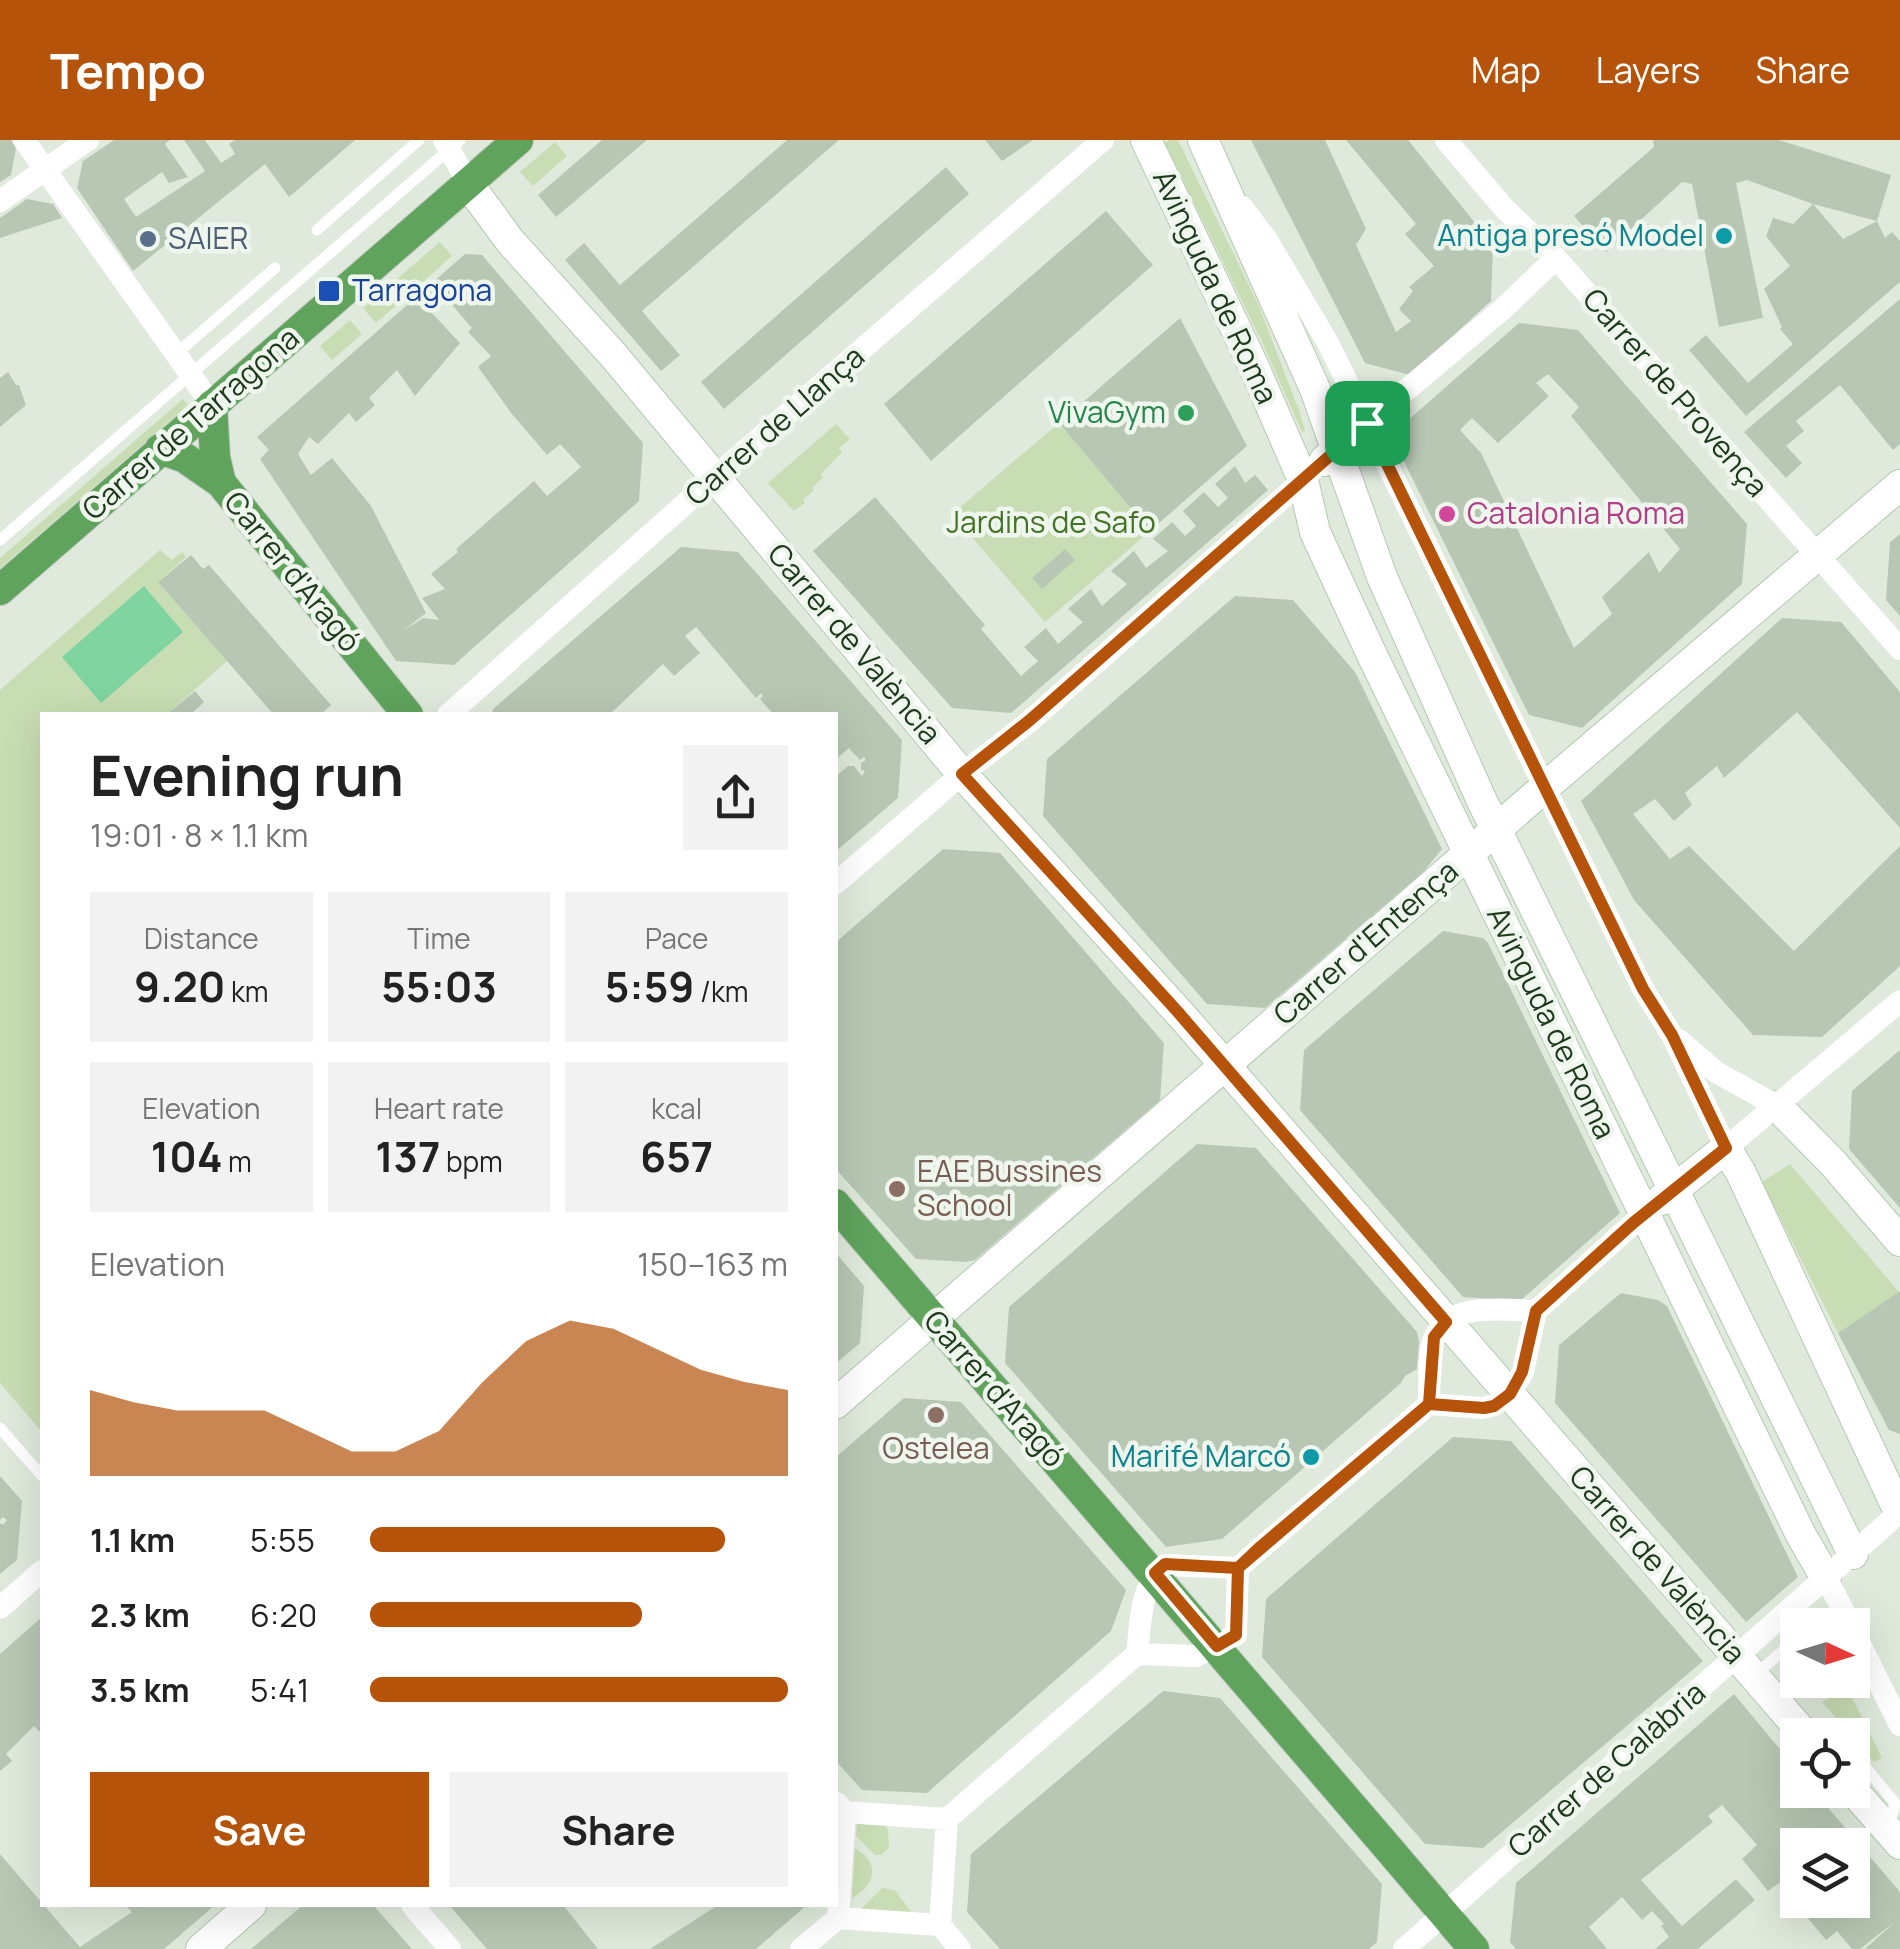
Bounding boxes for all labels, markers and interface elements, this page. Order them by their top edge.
text: Tempo [50,38,206,103]
text: Map [1471,46,1541,94]
text: Layers [1596,46,1700,94]
text: Share [1755,46,1850,94]
street label: Avinguda de Roma [1144,163,1289,410]
place label: Antiga presó Model [1437,214,1704,255]
place label: SAIER [168,217,249,258]
marker: Antiga presó Model [1713,225,1735,247]
marker: SAIER [137,228,159,250]
place label: Tarragona [352,269,492,310]
marker: Tarragona [316,278,342,304]
street label: Carrer de Provença [1574,279,1778,505]
street label: Carrer de Tarragona [73,317,307,529]
street label: Carrer de Llança [676,336,872,514]
pin [1325,381,1410,466]
place label: VivaGym [1048,391,1166,432]
icon: arrive [1340,396,1395,451]
marker: VivaGym [1175,402,1197,424]
street label: Carrer d'Aragó [216,482,371,660]
place label: Catalonia Roma [1467,492,1685,533]
park label: Jardins de Safo [946,501,1156,542]
marker: Catalonia Roma [1436,503,1458,525]
street label: Carrer de València [759,534,951,752]
text: Evening run [90,737,404,813]
button: share [683,745,788,850]
text: 19:01 · 8 × 1.1 km [90,813,308,857]
street label: Carrer d'Entença [1264,850,1466,1034]
street label: Avinguda de Roma [1478,899,1626,1145]
text: Distance [144,919,259,957]
text: Time [407,919,471,957]
text: Pace [645,919,708,957]
text: 9.20 [134,957,225,1015]
text: 55:03 [381,957,497,1015]
text: 5:59 [605,957,694,1015]
text: km [225,972,269,1010]
text: /km [694,972,749,1010]
text: Elevation [142,1089,260,1127]
text: Heart rate [374,1089,504,1127]
text: kcal [651,1089,702,1127]
text: 104 [151,1127,222,1185]
text: 137 [375,1127,440,1185]
text: 657 [640,1127,713,1185]
text: m [222,1142,252,1180]
text: bpm [440,1142,503,1180]
place label: EAE Bussines School [917,1150,1102,1225]
marker: EAE Bussines School [886,1178,908,1200]
text: Elevation [90,1242,225,1286]
text: 150–163 m [637,1242,788,1286]
street label: Carrer d'Aragó [915,1301,1075,1475]
marker: Ostelea [925,1404,947,1426]
place label: Ostelea [882,1427,990,1468]
place label: Marifé Marcó [1111,1435,1291,1476]
marker: Marifé Marcó [1300,1446,1322,1468]
street label: Carrer de València [1561,1456,1756,1672]
text: 1.1 km [90,1518,175,1562]
text: 5:55 [250,1518,315,1562]
text: 2.3 km [90,1593,190,1637]
text: 6:20 [250,1593,317,1637]
north arrow [1780,1608,1870,1698]
map controls [1780,1608,1870,1918]
text: 3.5 km [90,1668,189,1712]
text: 5:41 [250,1668,309,1712]
street label: Carrer de Calàbria [1499,1672,1713,1866]
button: locate [1780,1718,1870,1808]
button: Save [90,1772,429,1887]
button: Share [449,1772,788,1887]
button: layers [1780,1828,1870,1918]

